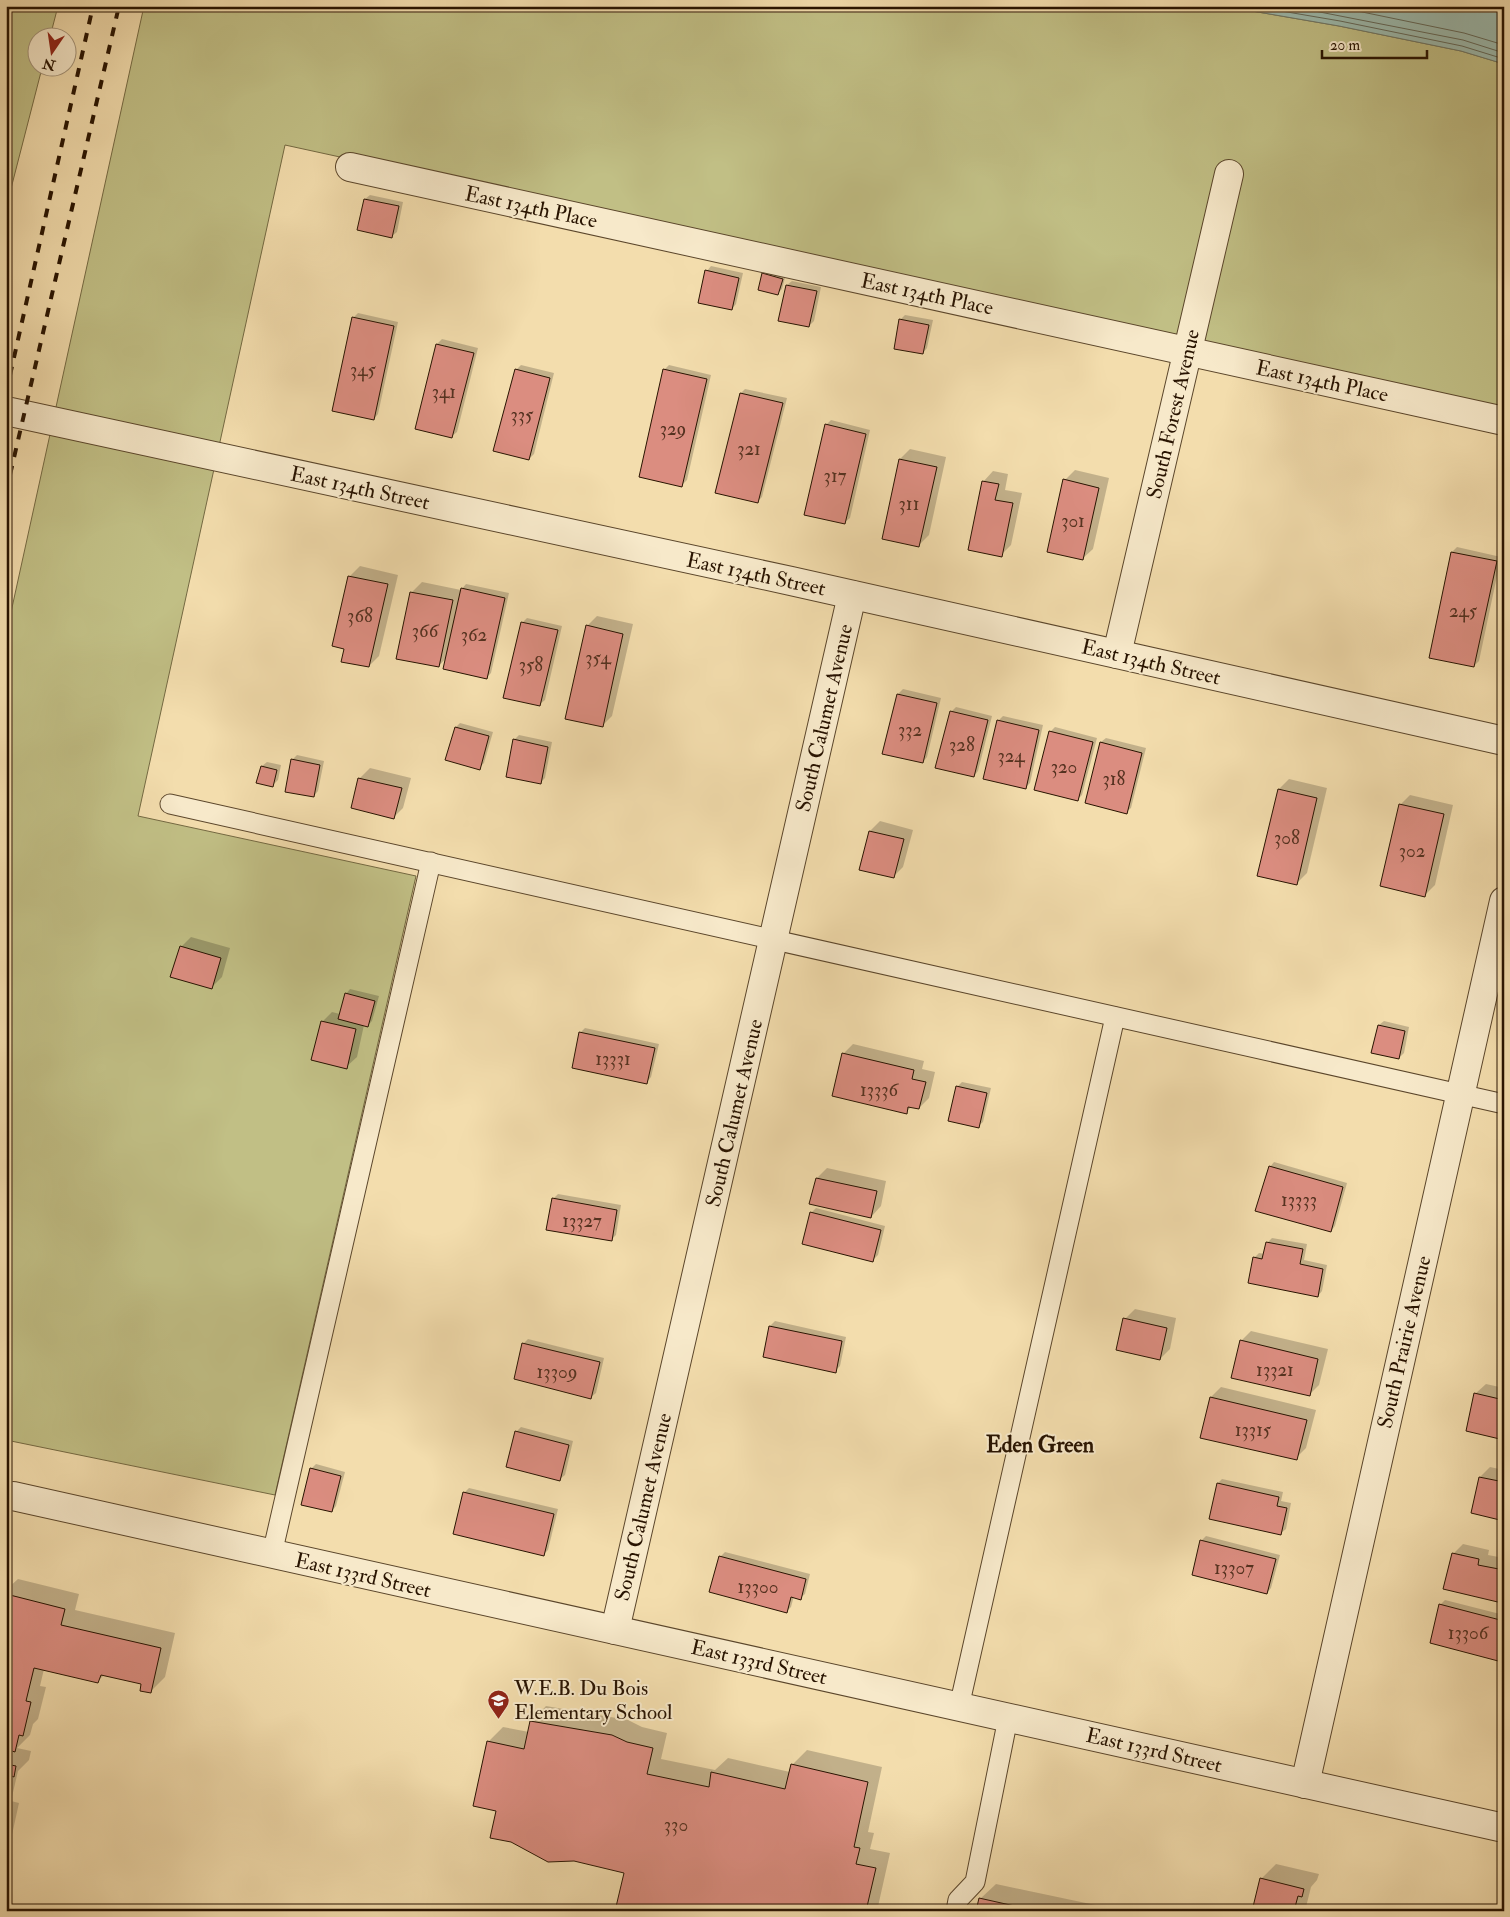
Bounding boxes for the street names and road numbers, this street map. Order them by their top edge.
street label: East 134th Place [462,180,600,235]
street label: East 134th Place [858,267,996,322]
street label: South Forest Avenue [1141,326,1206,502]
street label: East 134th Place [1253,354,1391,409]
street label: East 134th Street [288,461,432,516]
street label: East 134th Street [684,547,828,602]
street label: South Calumet Avenue [790,621,859,815]
street label: East 134th Street [1079,633,1223,692]
street label: South Calumet Avenue [700,1016,769,1210]
street label: South Prairie Avenue [1372,1253,1438,1431]
street label: South Calumet Avenue [609,1410,678,1604]
street label: East 133rd Street [292,1547,434,1604]
street label: East 133rd Street [688,1634,830,1691]
street label: East 133rd Street [1083,1722,1225,1779]

